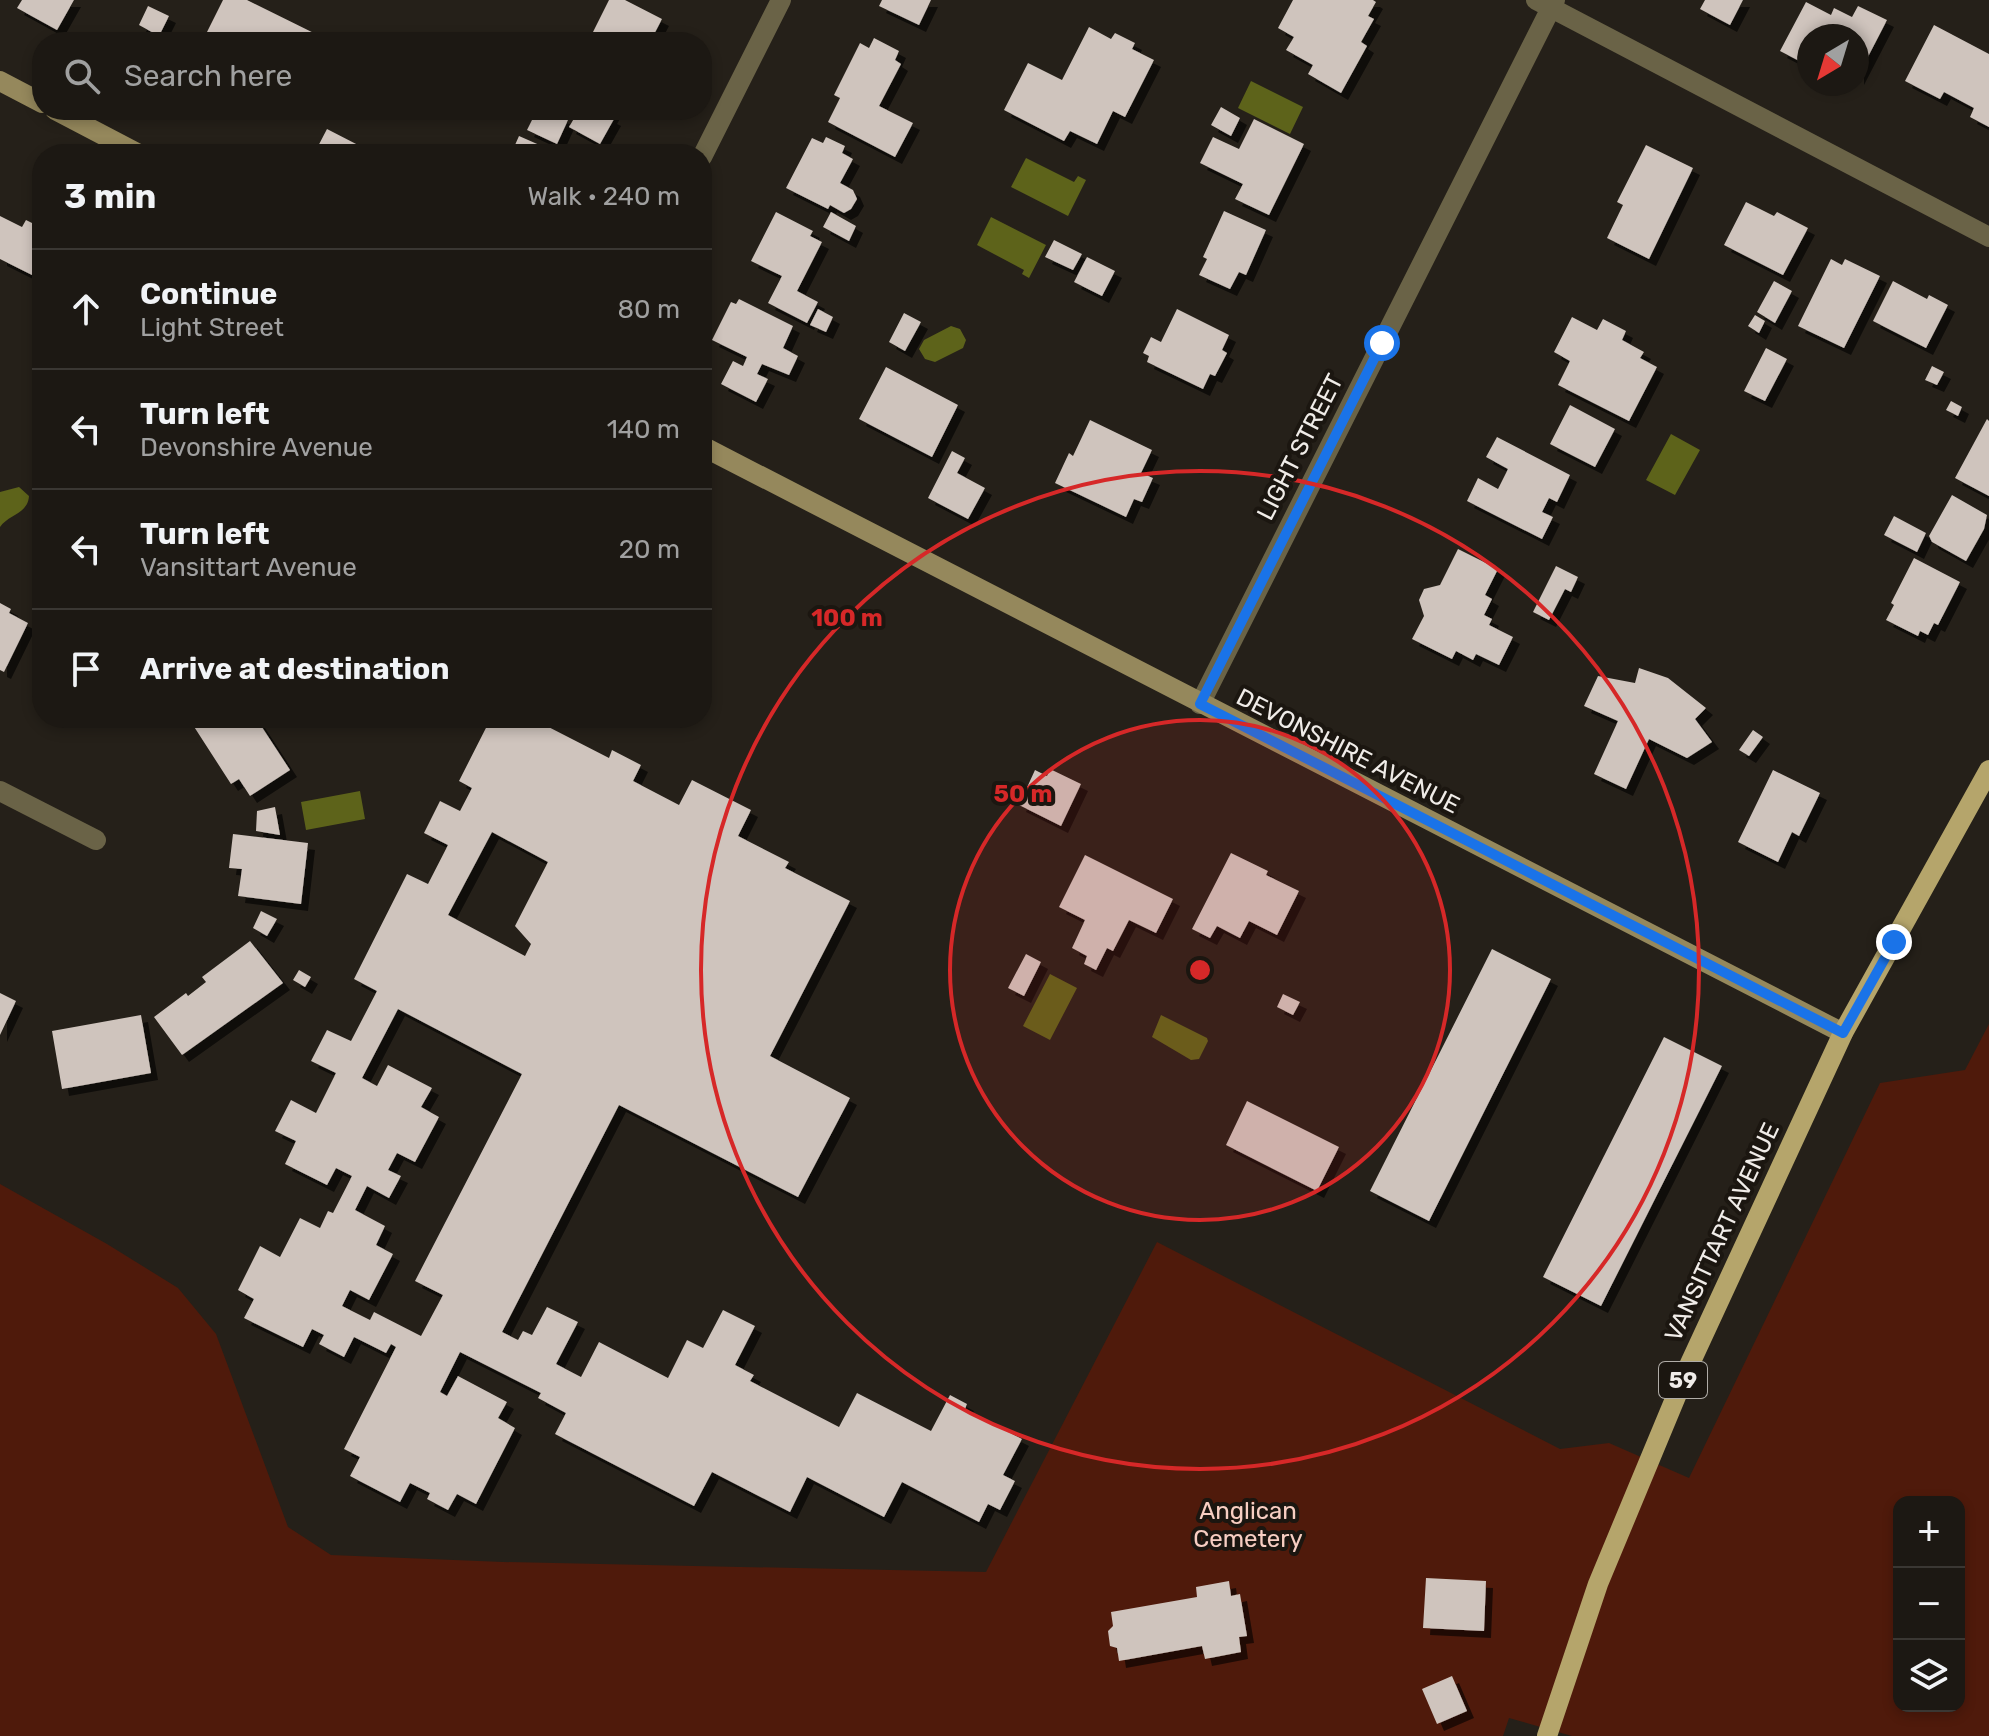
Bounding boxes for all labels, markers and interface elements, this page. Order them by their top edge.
north arrow [1797,24,1869,96]
search box [32,32,712,120]
icon: search [60,54,104,98]
text: Search here [124,58,292,94]
text: 3 min [64,176,156,217]
text: Walk · 240 m [527,181,680,212]
text: Continue [140,276,277,312]
icon: ahead [64,287,108,331]
text: 80 m [617,294,680,325]
text: Light Street [140,312,284,343]
route start [1364,325,1400,361]
street label: LIGHT STREET [1251,369,1349,525]
text: Turn left [140,396,270,432]
icon: left [64,407,108,451]
text: 140 m [607,414,680,445]
text: Devonshire Avenue [140,432,373,463]
text: Turn left [140,516,270,552]
icon: left [64,527,108,571]
text: 20 m [619,534,680,565]
text: Vansittart Avenue [140,552,357,583]
text: 100 m [811,604,883,632]
icon: arrive [64,647,108,691]
text: Arrive at destination [140,651,450,687]
street label: DEVONSHIRE AVENUE [1232,683,1464,819]
text: 50 m [994,780,1052,808]
route end [1876,924,1912,960]
centre of rings [1186,956,1214,984]
street label: VANSITTART AVENUE [1659,1118,1785,1346]
road number: 59 [1659,1362,1707,1398]
map controls [1893,1496,1965,1712]
button: + [1893,1496,1965,1568]
park label: Anglican Cemetery [1193,1497,1303,1553]
button: − [1893,1568,1965,1640]
button: layers [1893,1640,1965,1712]

